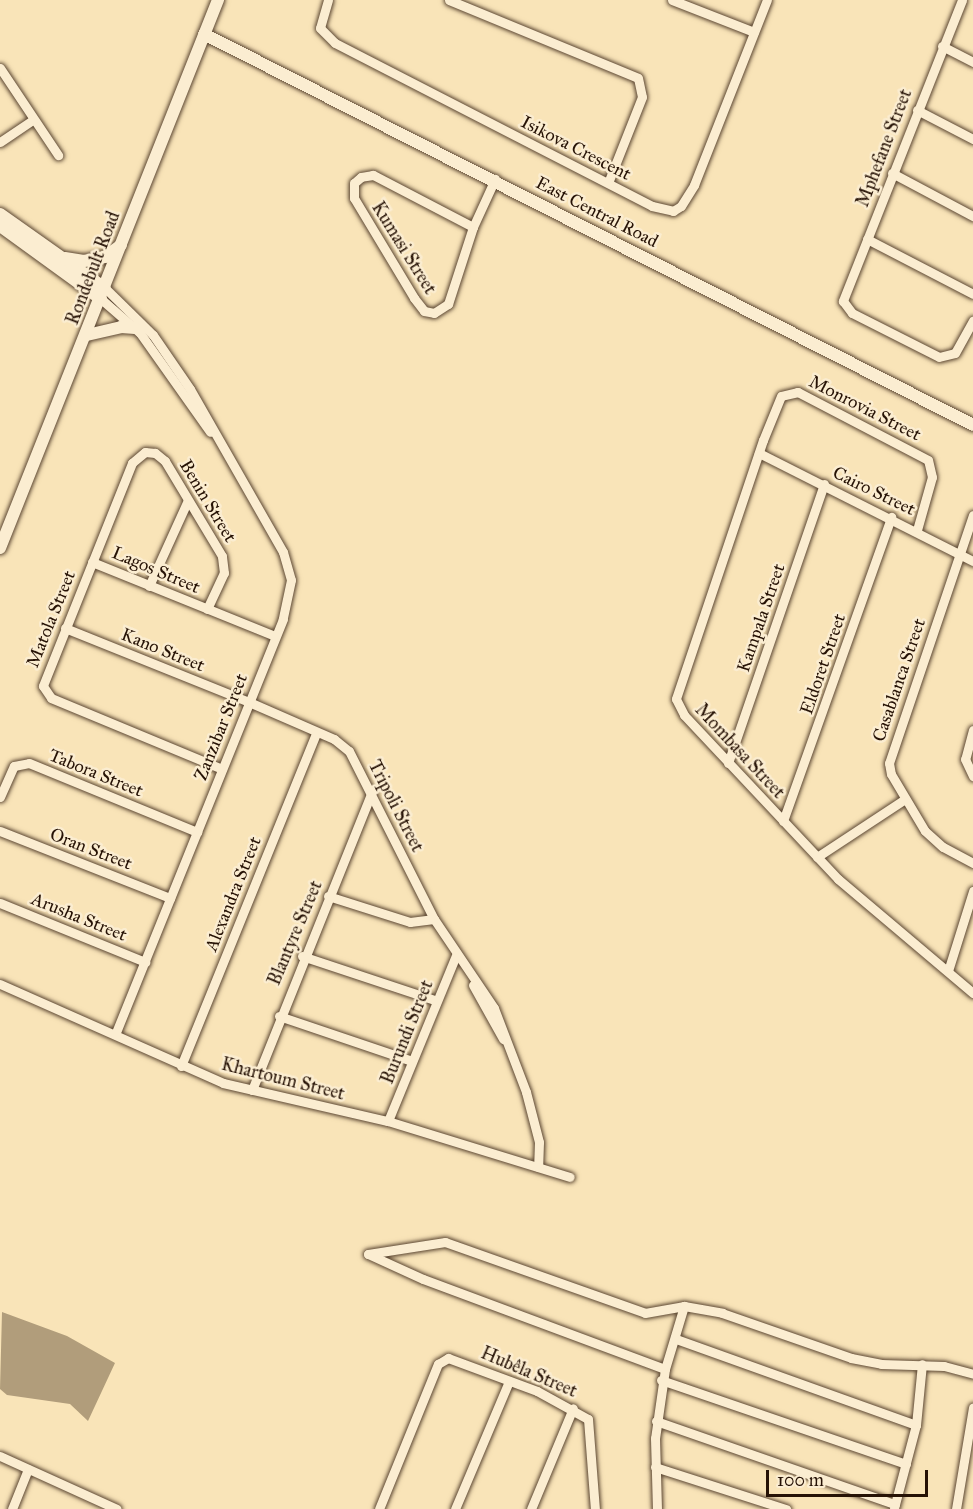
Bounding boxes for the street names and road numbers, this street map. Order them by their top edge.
street label: Mphefane Street [852,86,916,210]
street label: Isikova Crescent [517,111,635,185]
street label: East Central Road [532,172,662,252]
street label: Kumasi Street [367,198,441,298]
street label: Rondebult Road [61,208,125,328]
street label: Monrovia Street [805,370,925,446]
street label: Benin Street [175,456,241,546]
street label: Cairo Street [829,462,919,520]
street label: Lagos Street [109,542,203,598]
street label: Kampala Street [732,561,790,675]
street label: Matola Street [22,567,80,671]
street label: Eldoret Street [796,611,850,717]
street label: Casablanca Street [868,616,930,744]
street label: Kano Street [118,624,208,676]
street label: Zanzibar Street [190,670,252,784]
street label: Mombasa Street [691,699,789,803]
street label: Tabora Street [46,744,146,802]
street label: Tripoli Street [364,756,428,856]
street label: Oran Street [47,823,135,875]
street label: Alexandra Street [200,834,266,954]
street label: Blantyre Street [263,877,327,989]
street label: Arusha Street [28,888,130,946]
street label: Burundi Street [376,977,438,1087]
street label: Khartoum Street [219,1053,347,1105]
street label: Hubêla Street [478,1342,580,1402]

